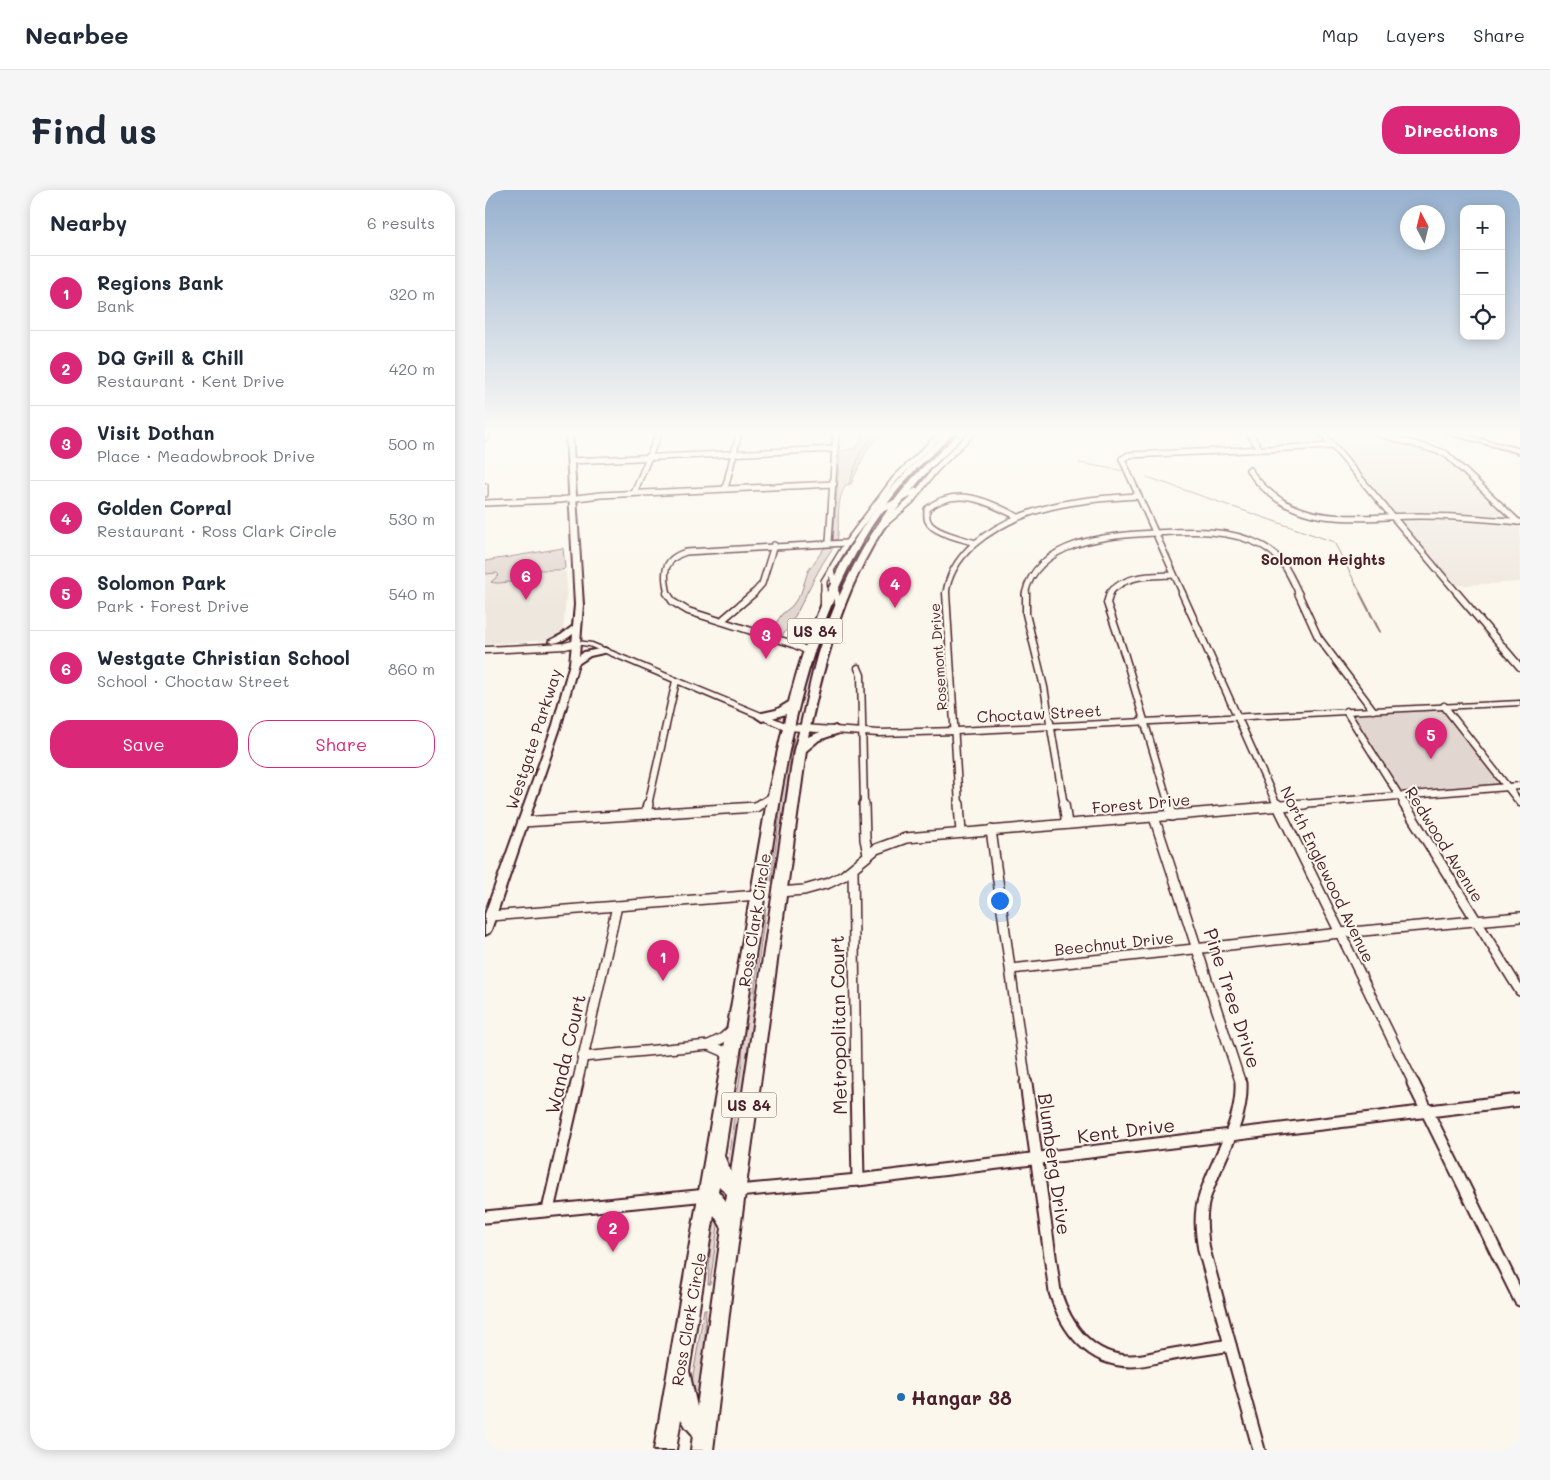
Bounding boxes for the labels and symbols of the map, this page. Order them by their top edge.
north arrow [1400,205,1445,250]
district label: Solomon Heights [1261,549,1385,569]
pin: 6 [510,559,542,600]
pin: 4 [879,567,911,608]
street label: Rosemont Drive [925,603,951,711]
pin: 3 [750,618,782,659]
road number: US 84 [787,618,843,644]
street label: Westgate Parkway [500,666,566,812]
street label: Choctaw Street [976,699,1102,727]
pin: 5 [1415,718,1447,759]
street label: North Englewood Avenue [1276,782,1380,966]
street label: Redwood Avenue [1401,782,1489,906]
street label: Forest Drive [1091,788,1191,818]
street label: Ross Clark Circle [733,852,775,988]
your location [987,888,1013,914]
street label: Pine Tree Drive [1199,925,1267,1071]
street label: Beechnut Drive [1053,926,1175,960]
street label: Metropolitan Court [824,935,852,1115]
pin: 1 [647,940,679,981]
street label: Wanda Court [539,992,591,1116]
road number: US 84 [721,1092,777,1118]
street label: Blumberg Drive [1033,1092,1077,1236]
street label: Kent Drive [1076,1112,1176,1148]
pin: 2 [597,1211,629,1252]
street label: Ross Clark Circle [666,1251,710,1387]
place label: Hangar 38 [911,1385,1012,1410]
marker: Hangar 38 [895,1391,907,1403]

